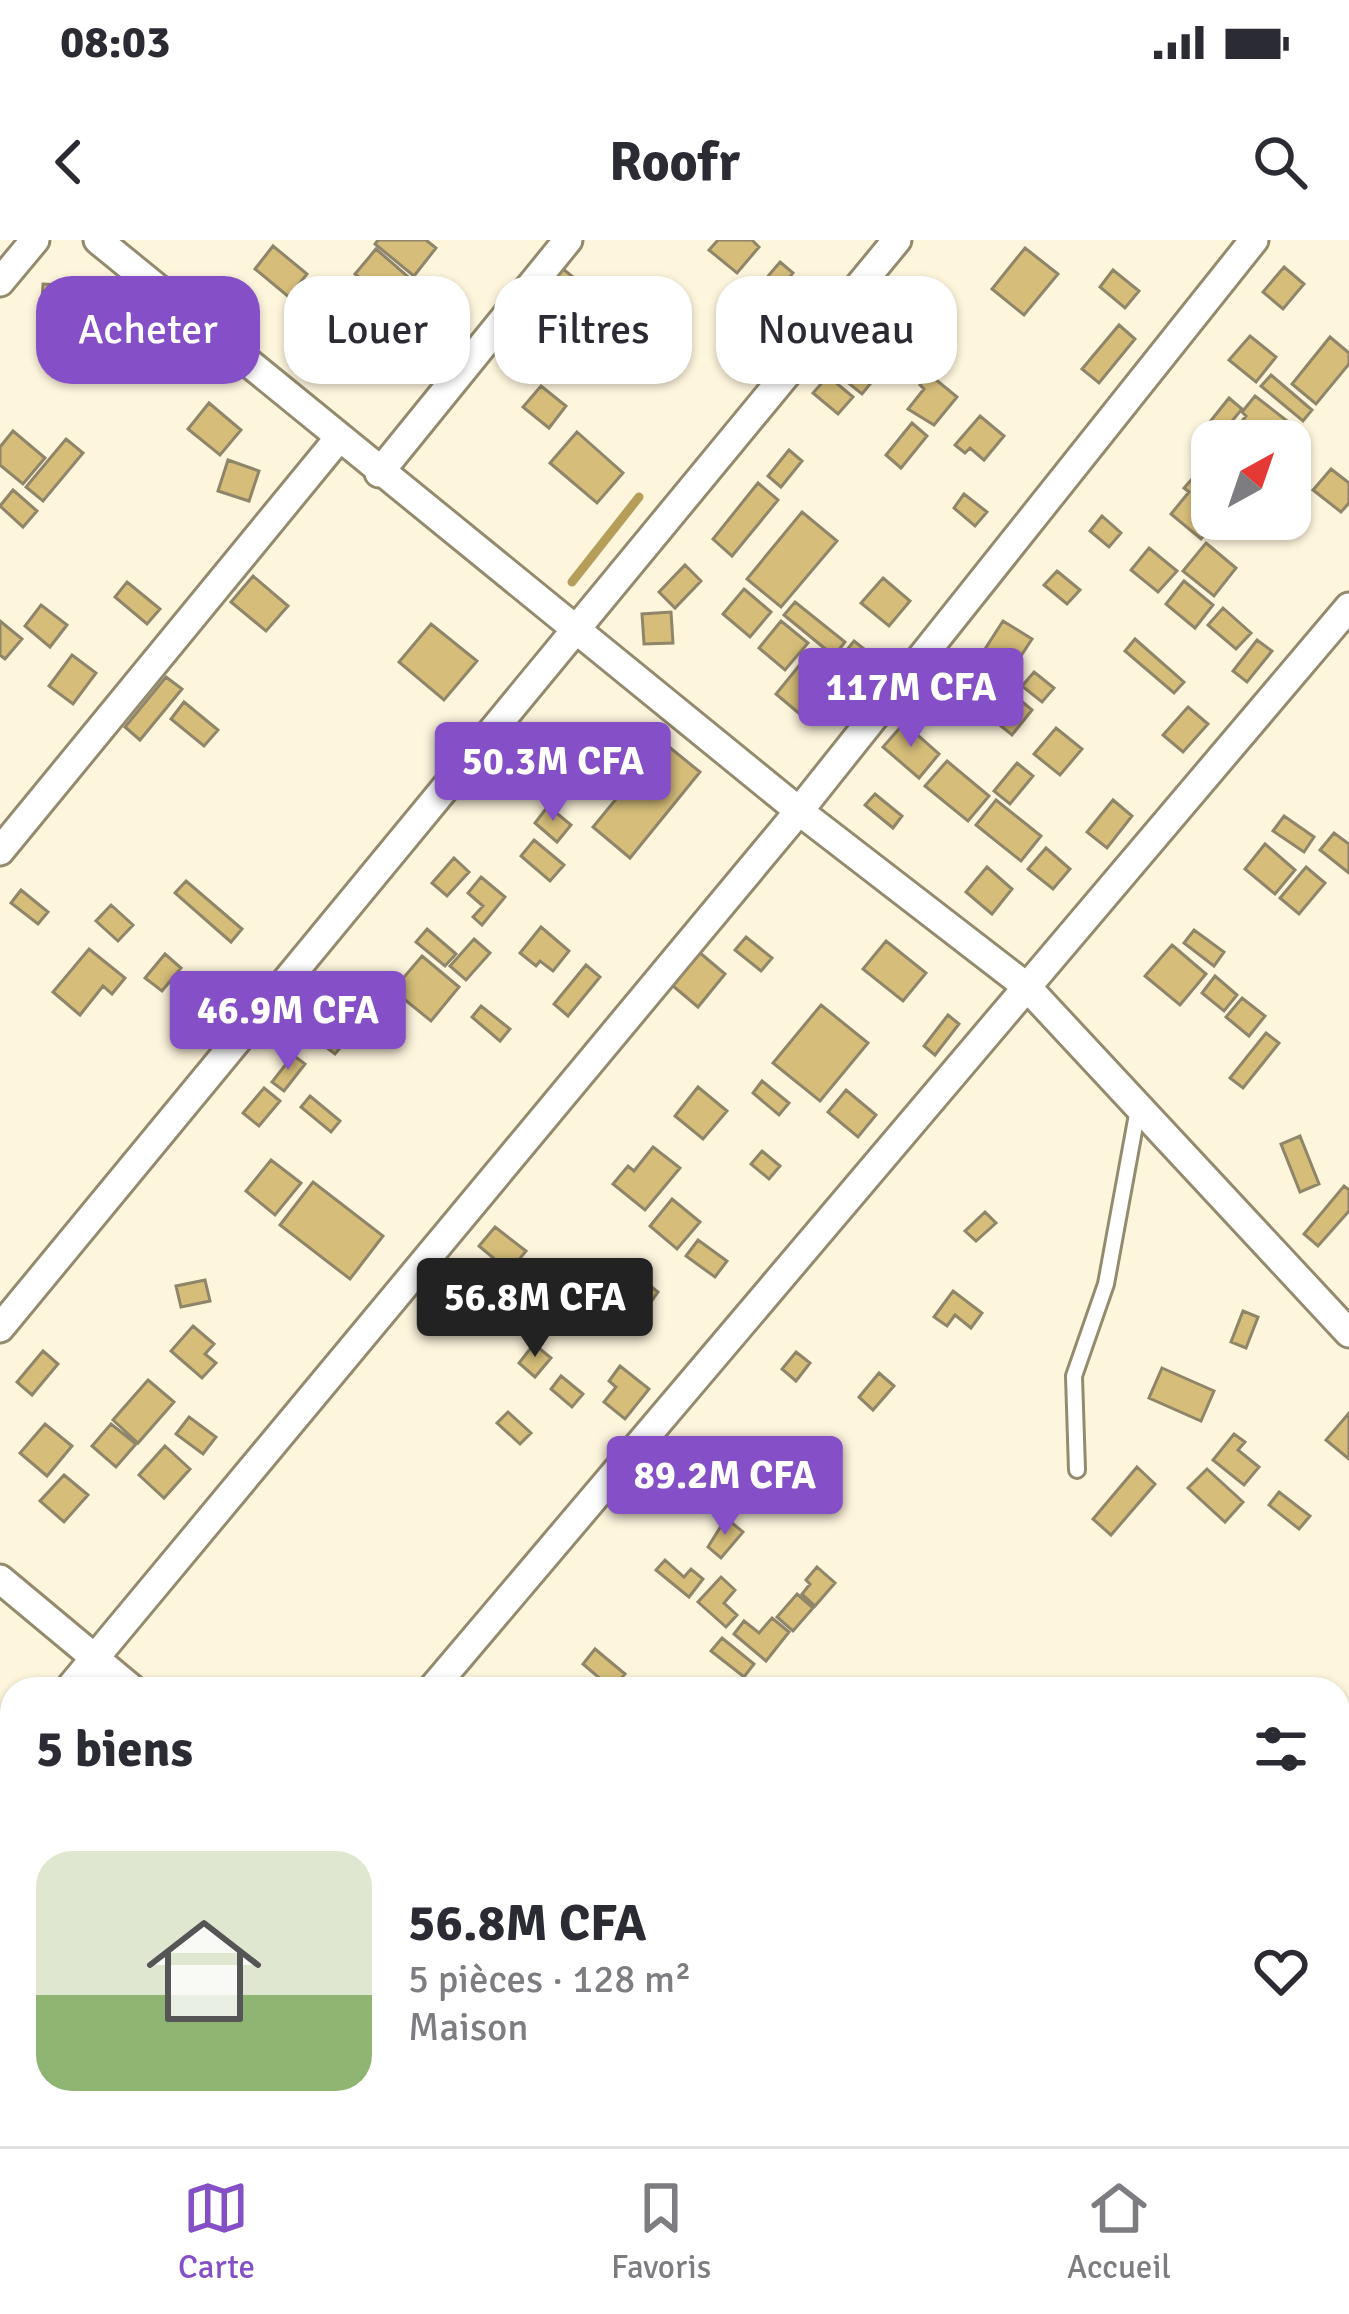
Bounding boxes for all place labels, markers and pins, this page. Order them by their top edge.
pin: 117M CFA [787,648,1035,750]
pin: 50.3M CFA [416,722,690,824]
pin: 46.9M CFA [151,971,425,1073]
pin: 56.8M CFA [398,1258,672,1360]
pin: 89.2M CFA [588,1436,862,1538]

